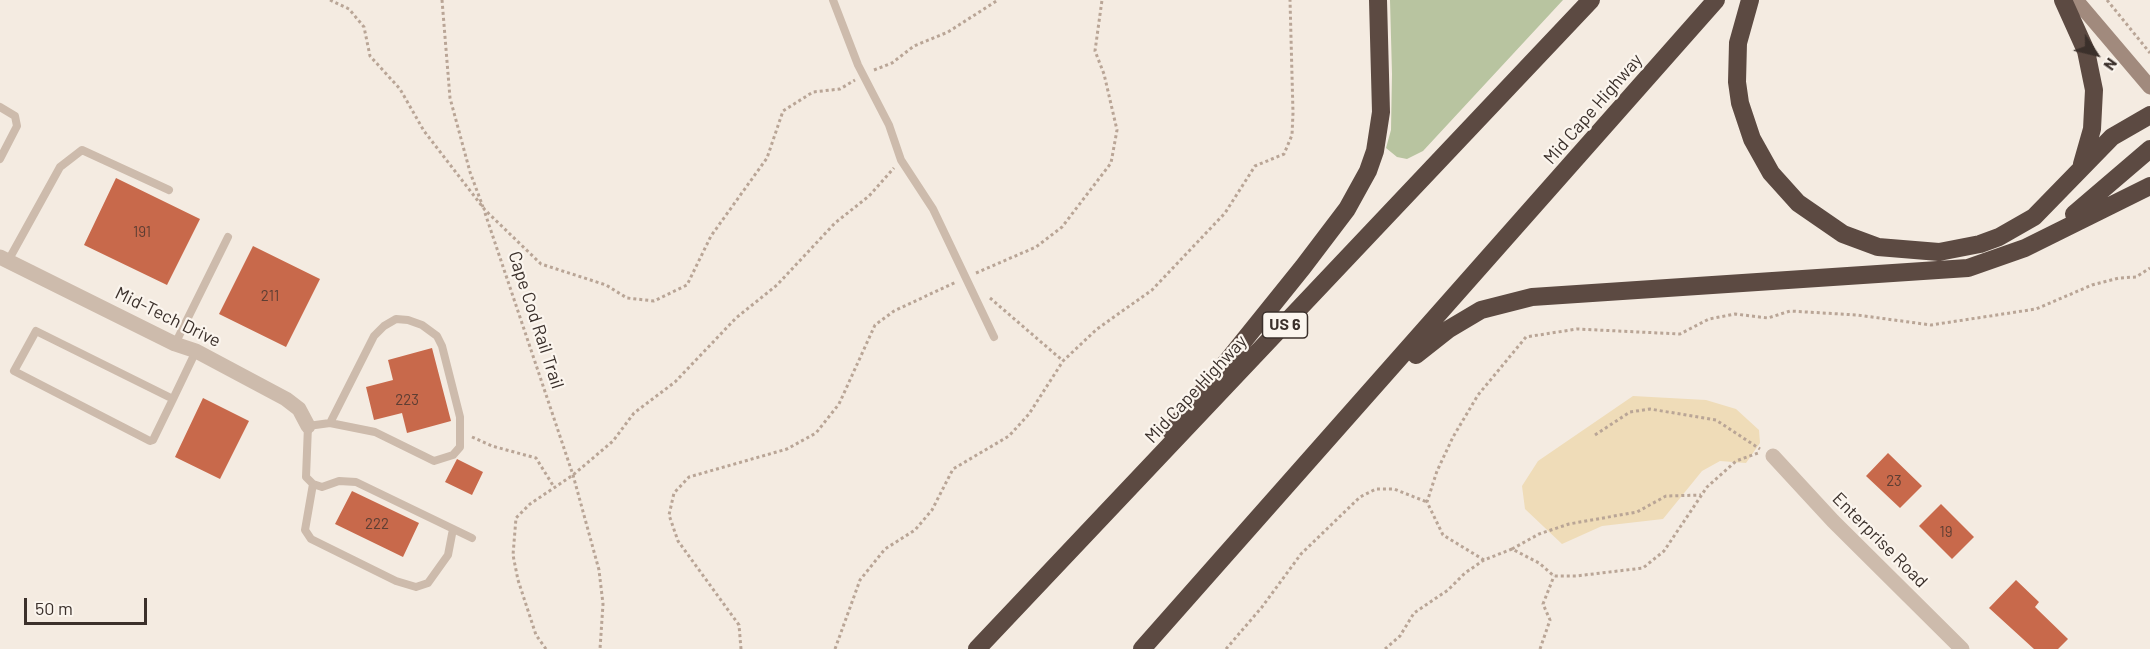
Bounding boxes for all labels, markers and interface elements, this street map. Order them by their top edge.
north arrow [2066,24,2126,84]
street label: Mid Cape Highway [1539,49,1647,169]
text: N [2100,55,2122,74]
house number: 191 [133,223,151,241]
street label: Cape Cod Rail Trail [504,248,568,392]
street label: Mid-Tech Drive [112,282,224,352]
house number: 211 [261,287,279,305]
road number: US 6 [1262,312,1308,338]
street label: Mid Cape Highway [1141,331,1251,447]
house number: 223 [395,391,419,409]
house number: 23 [1886,472,1902,490]
street label: Enterprise Road [1828,488,1932,592]
house number: 222 [365,515,389,533]
house number: 19 [1939,523,1953,541]
scale bar [27,586,150,624]
text: 50 m [35,597,73,619]

